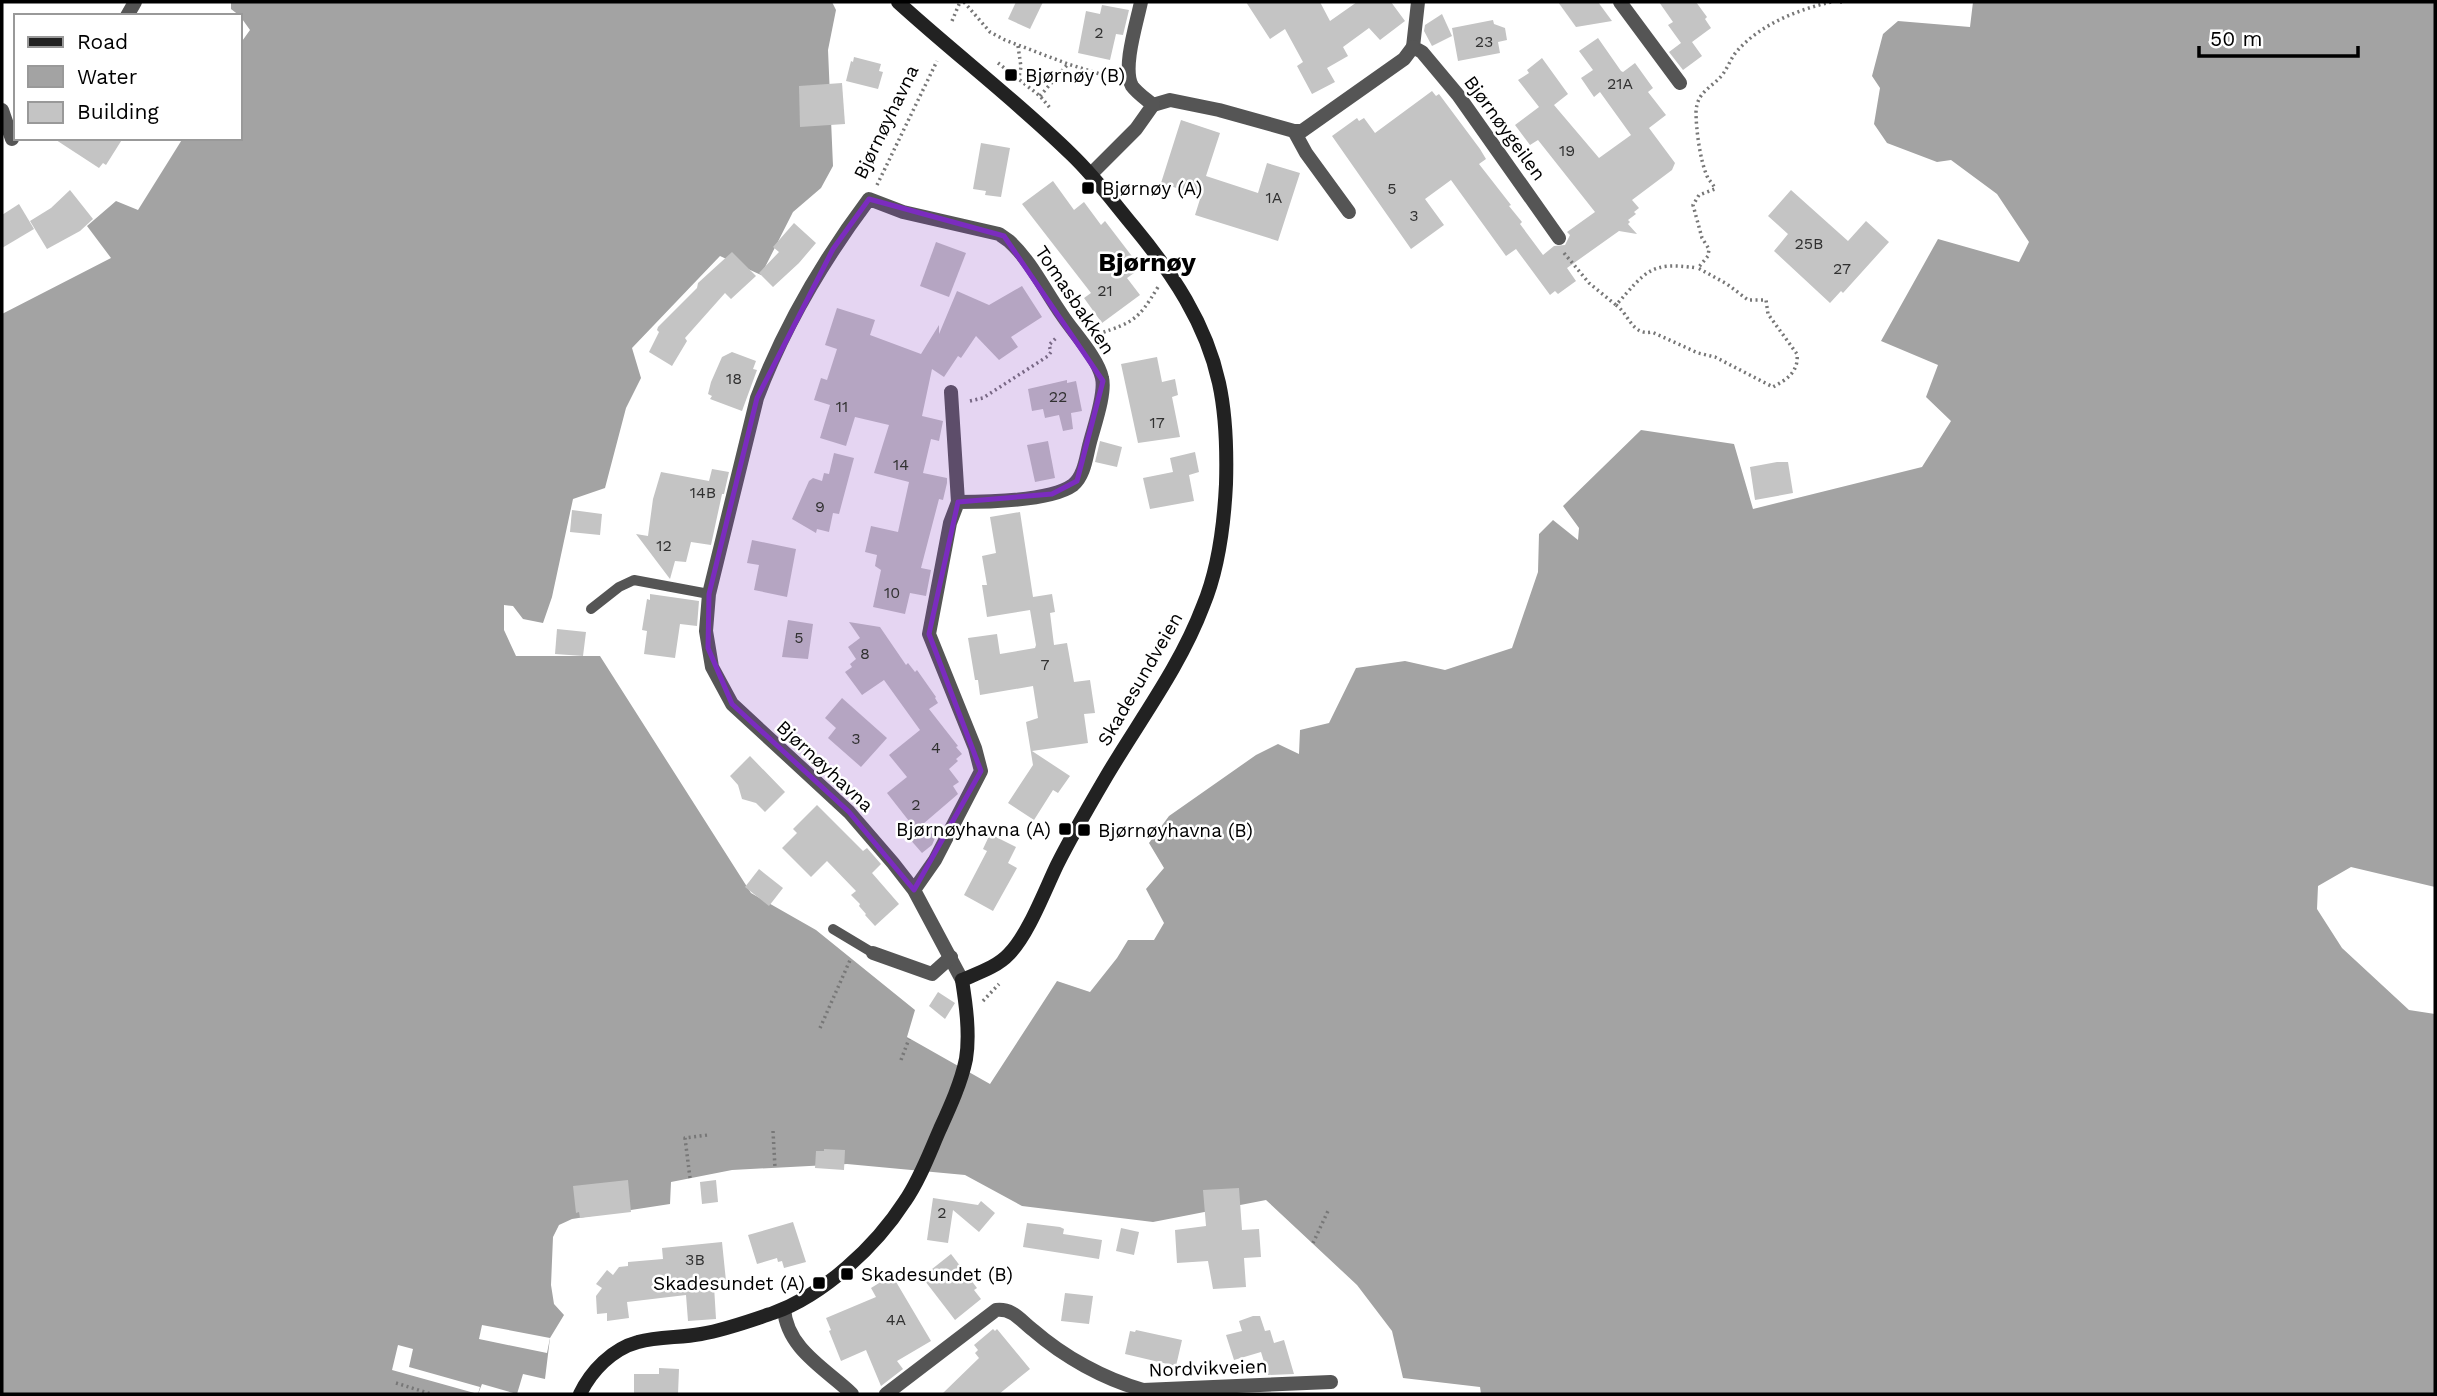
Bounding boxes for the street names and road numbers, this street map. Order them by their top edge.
street label: Bjørnøyhavna [849,61,924,183]
street label: Bjørnøygeilen [1459,71,1551,185]
street label: Tomasbakken [1030,241,1120,359]
street label: Skadesundveien [1092,608,1188,750]
street label: Bjørnøyhavna [772,715,878,817]
street label: Nordvikveien [1148,1354,1268,1382]

